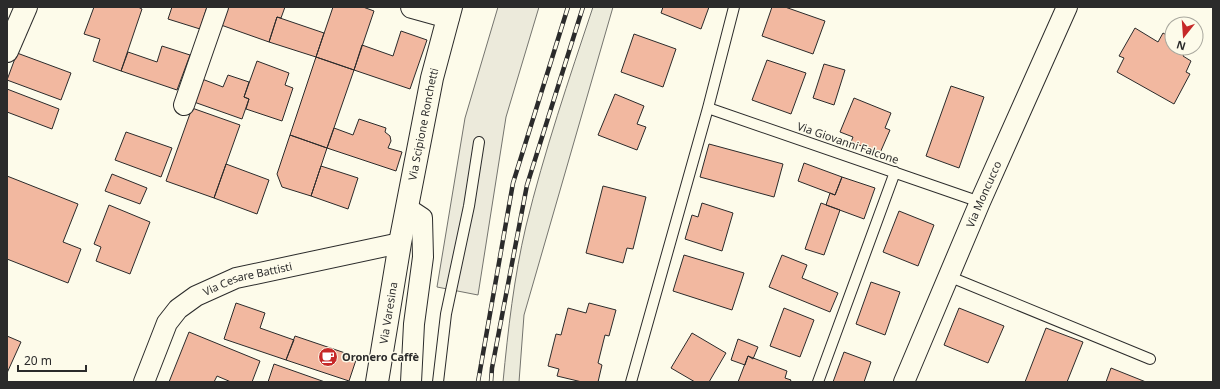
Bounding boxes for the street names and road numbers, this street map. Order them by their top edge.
street label: Via Scipione Ronchetti [404,66,441,182]
street label: Via Giovanni Falcone [795,118,901,167]
street label: Via Moncucco [962,158,1005,230]
street label: Via Cesare Battisti [200,258,293,299]
street label: Via Varesina [375,281,400,345]

